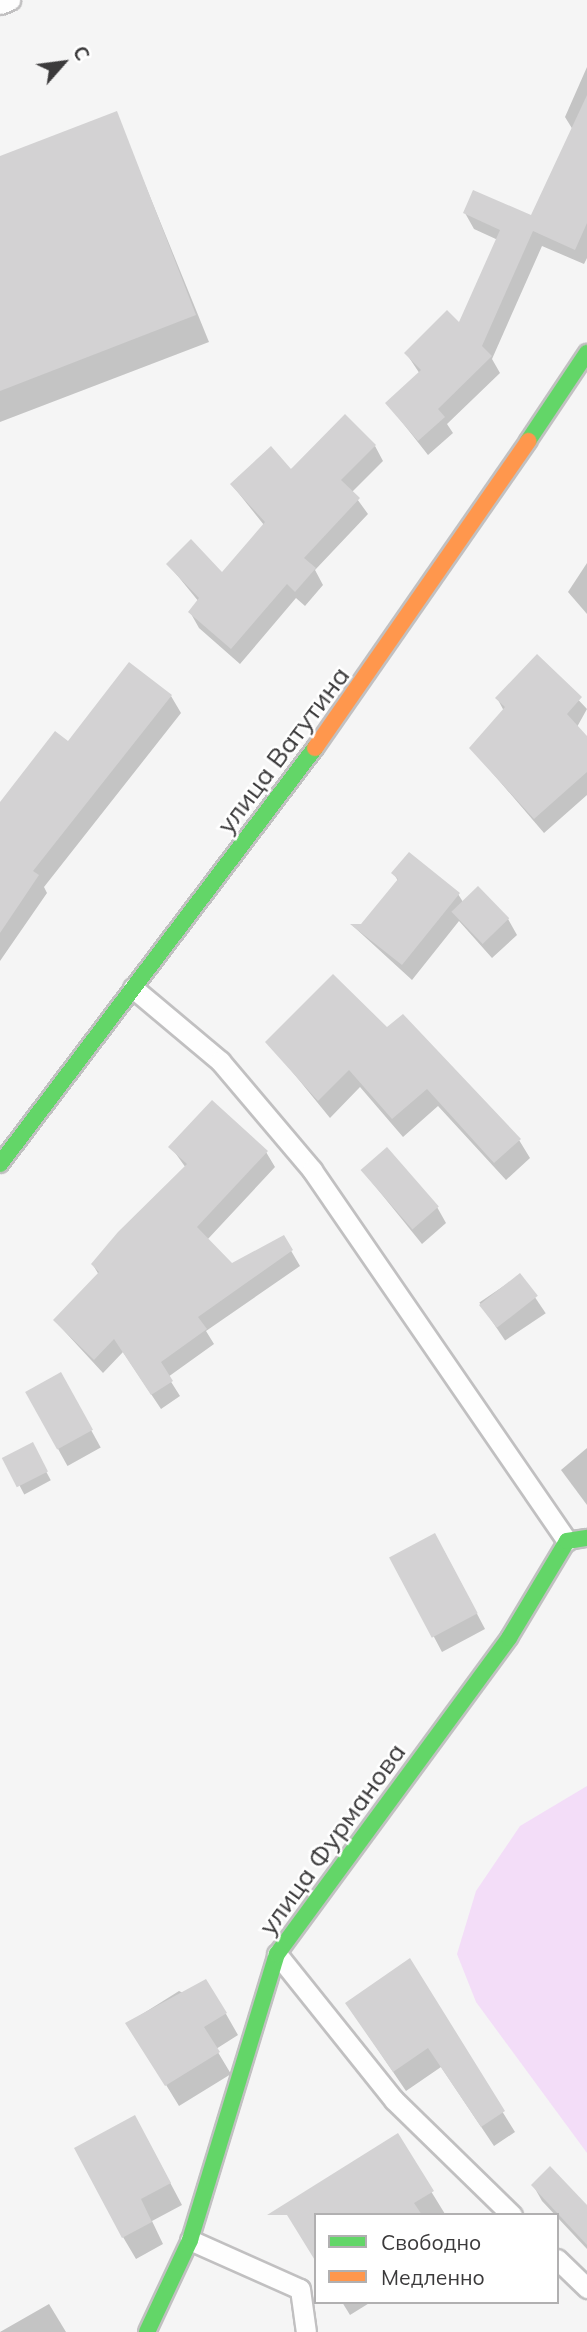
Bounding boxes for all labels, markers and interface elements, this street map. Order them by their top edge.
north arrow [28,28,98,98]
text: С [68,42,95,65]
street label: улица Ватутина [210,660,356,840]
street label: улица Фурманова [252,1737,412,1941]
legend [314,2213,559,2304]
text: Свободно [381,2229,481,2255]
text: Медленно [381,2264,485,2290]

